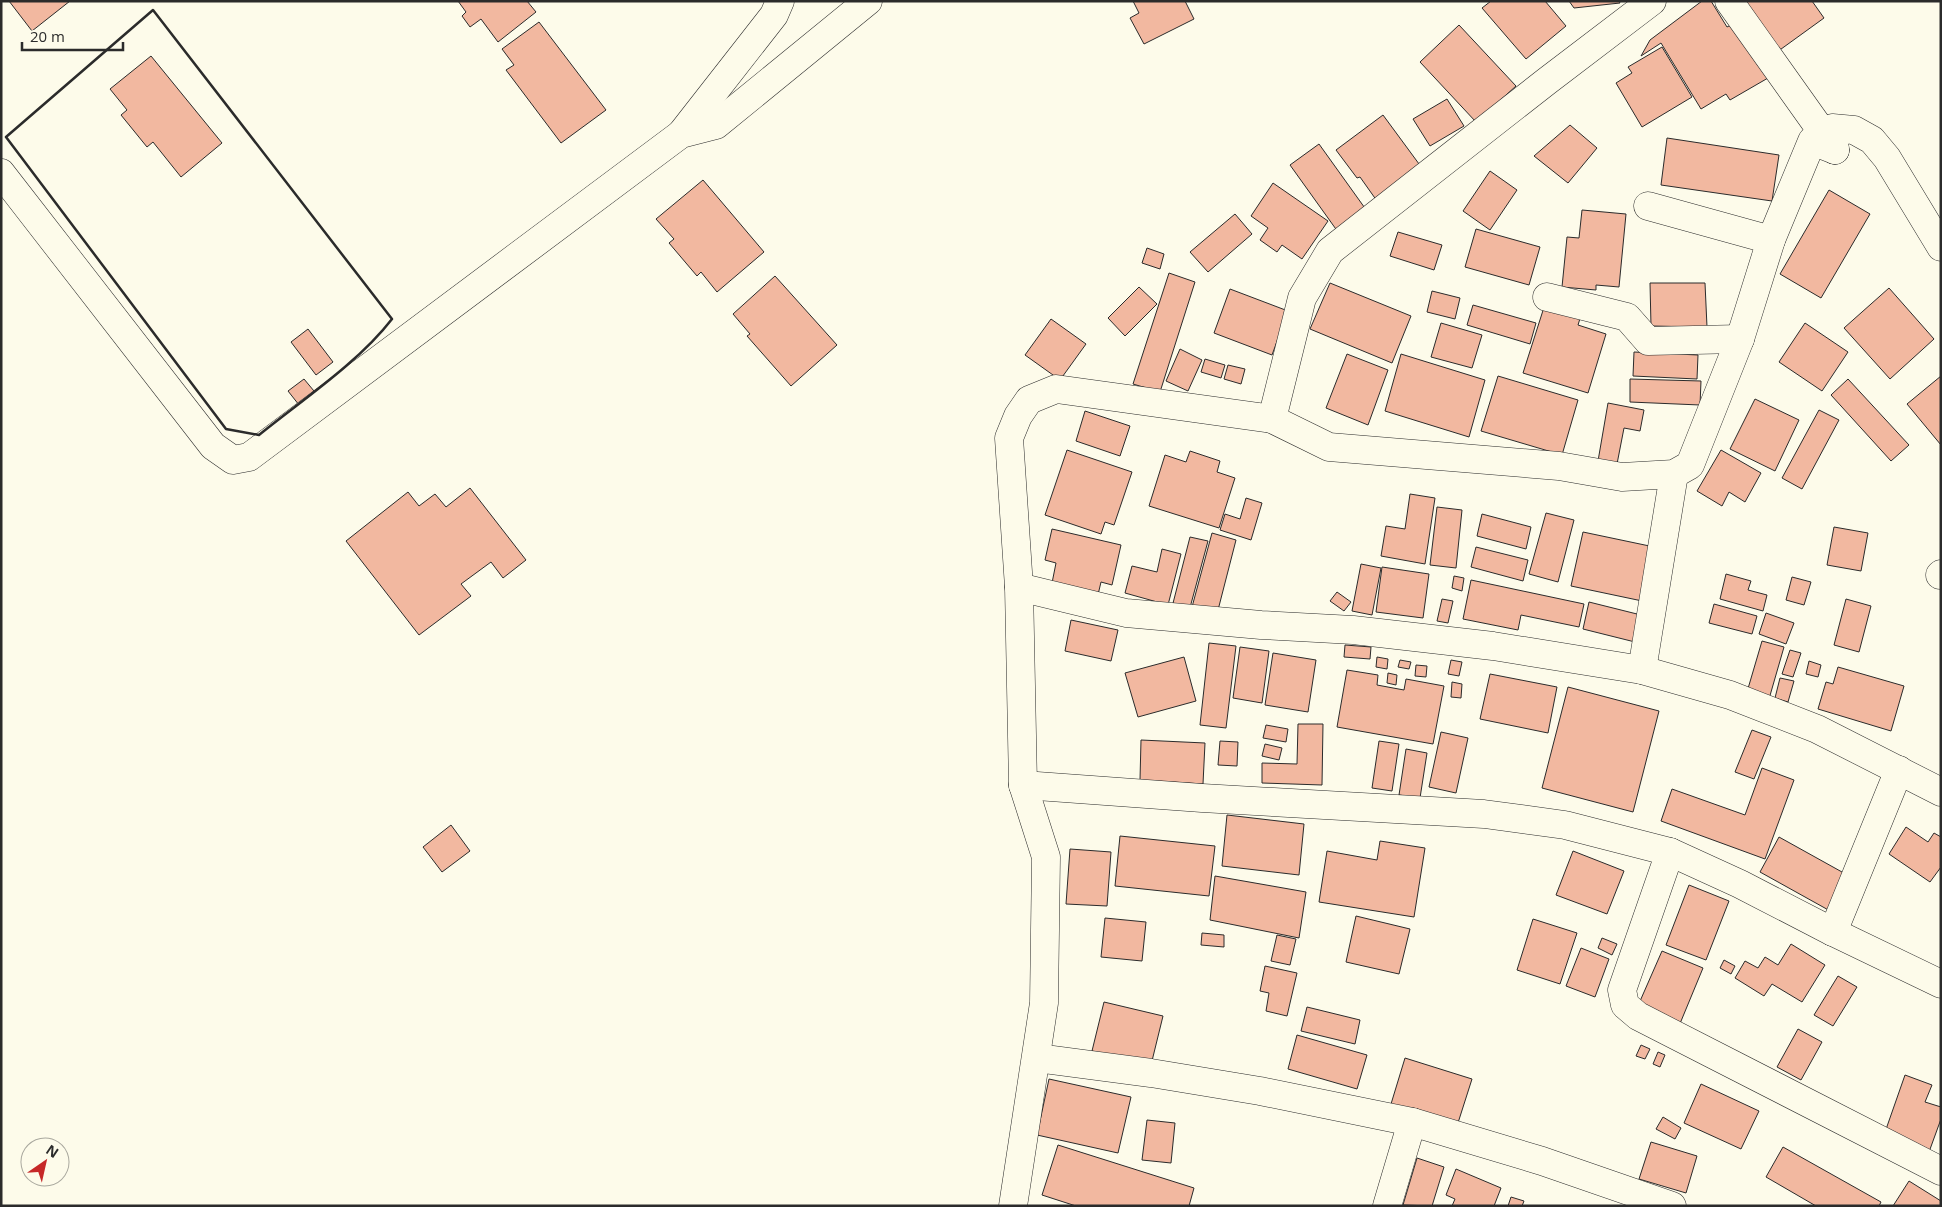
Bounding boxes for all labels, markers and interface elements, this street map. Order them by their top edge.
scale bar [22,20,124,52]
text: 20 m [30,26,65,46]
north arrow [20,1137,70,1187]
text: N [43,1140,63,1162]

